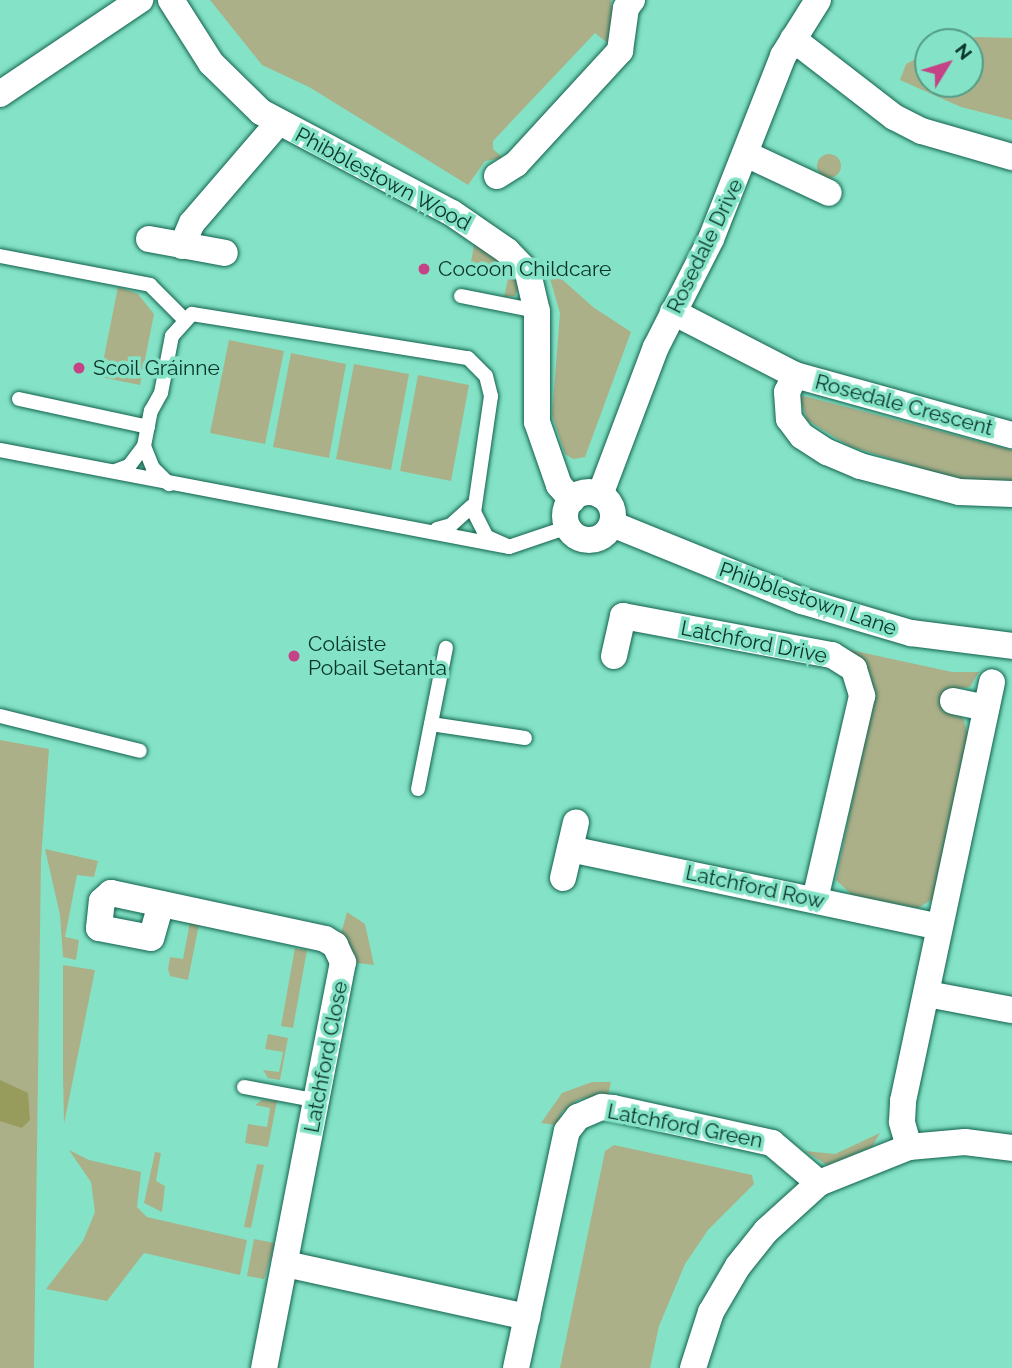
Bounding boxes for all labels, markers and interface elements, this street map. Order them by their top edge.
north arrow [914,28,984,98]
text: N [951,39,977,64]
street label: Phibblestown Wood [290,122,476,236]
street label: Rosedale Drive [662,175,748,317]
place label: Cocoon Childcare [438,256,611,282]
marker: Cocoon Childcare [416,261,432,277]
place label: Scoil Gráinne [93,355,221,381]
marker: Scoil Gráinne [71,360,87,376]
street label: Rosedale Crescent [812,369,996,441]
street label: Phibblestown Lane [716,557,900,641]
street label: Latchford Drive [679,615,829,669]
place label: Coláiste Pobail Setanta [308,631,447,681]
marker: Coláiste Pobail Setanta [286,648,302,664]
street label: Latchford Row [683,860,827,914]
street label: Latchford Close [299,979,353,1135]
street label: Latchford Green [605,1099,765,1153]

